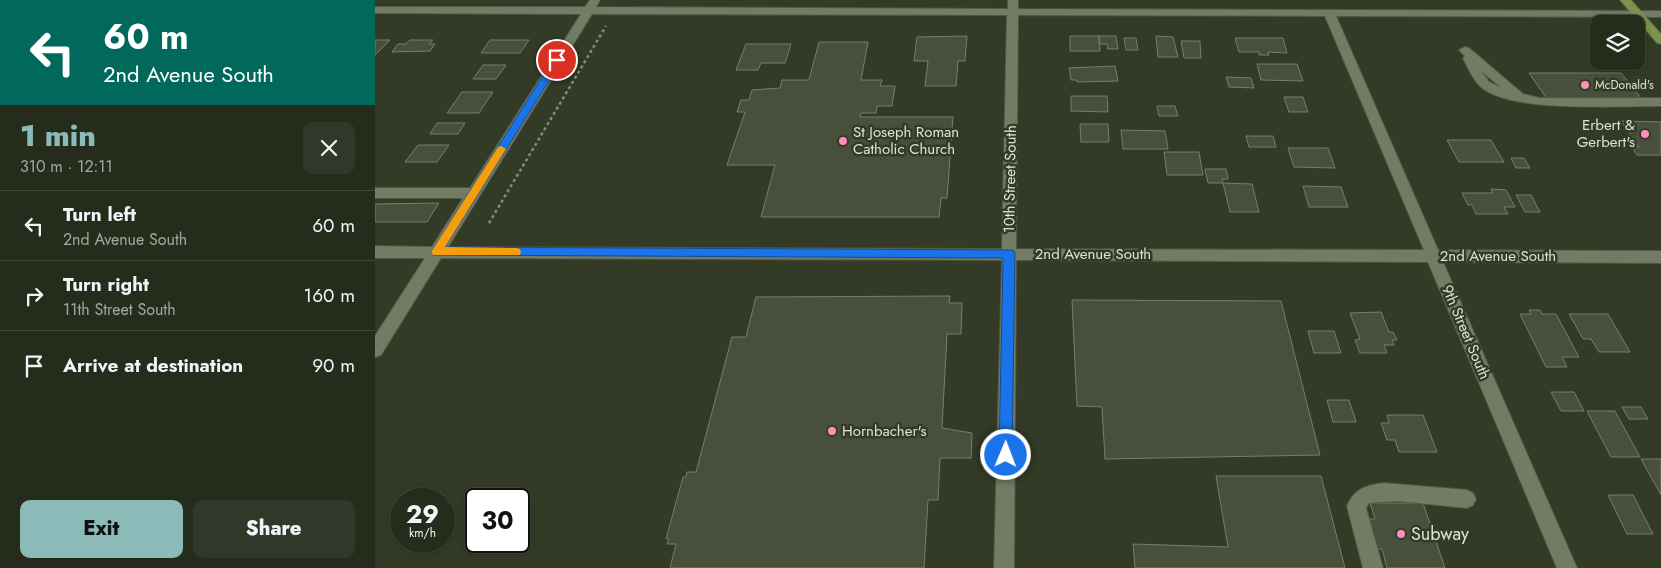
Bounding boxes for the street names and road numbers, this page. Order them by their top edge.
street label: 10th Street South [998,125,1022,233]
street label: 2nd Avenue South [1035,243,1151,265]
street label: 2nd Avenue South [1440,245,1556,267]
street label: 9th Street South [1436,281,1496,383]

